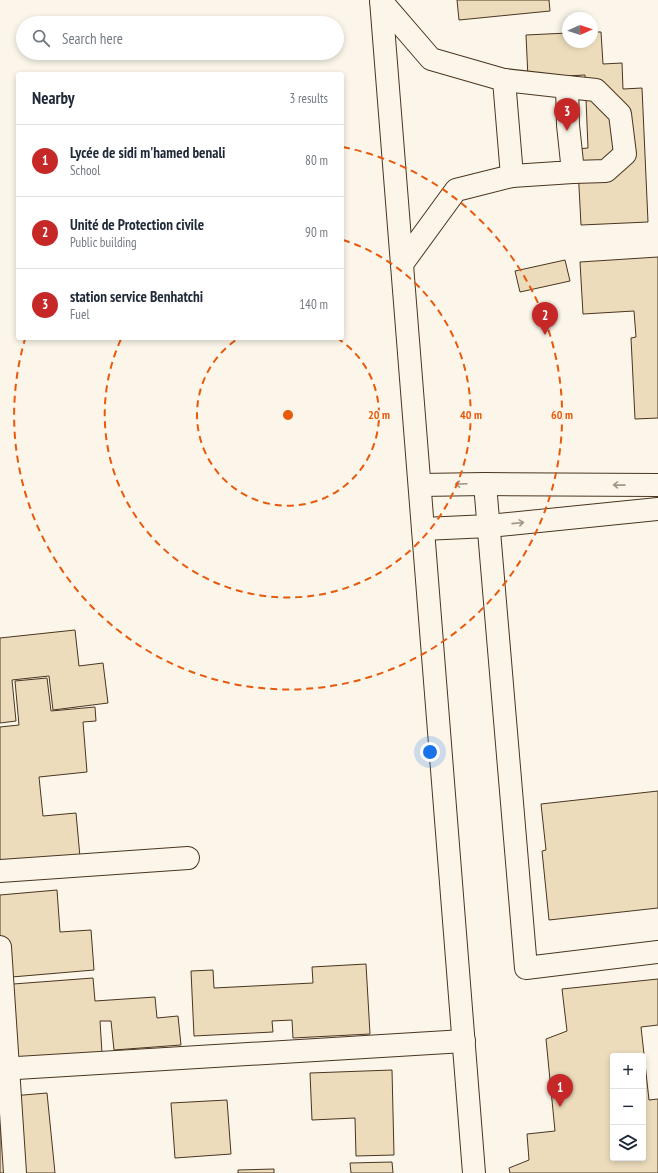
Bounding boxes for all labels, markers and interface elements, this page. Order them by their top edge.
north arrow [562,12,598,48]
search box [16,16,344,60]
icon: search [30,27,52,49]
text: Search here [62,29,123,48]
text: Nearby [32,87,75,109]
text: 3 results [289,90,328,107]
pin: 3 [554,98,580,131]
text: Lycée de sidi m'hamed benali [70,143,225,162]
text: 1 [42,152,48,169]
text: 80 m [305,152,328,169]
text: School [70,162,100,179]
text: Unité de Protection civile [70,215,204,234]
text: 2 [42,224,48,241]
text: 90 m [305,224,328,241]
text: Public building [70,234,137,251]
text: station service Benhatchi [70,287,203,306]
text: 3 [42,296,48,313]
text: 140 m [299,296,328,313]
pin: 2 [532,302,558,335]
text: Fuel [70,306,89,323]
text: 20 m [368,407,390,422]
text: 40 m [460,407,482,422]
text: 60 m [551,407,573,422]
centre of rings [281,408,295,422]
one-way arrow [455,481,468,488]
one-way arrow [613,481,626,489]
one-way arrow [511,519,524,527]
your location [420,742,440,762]
map controls [610,1053,646,1161]
button: + [610,1053,646,1089]
pin: 1 [547,1074,573,1107]
button: − [610,1089,646,1125]
button: layers [610,1125,646,1161]

